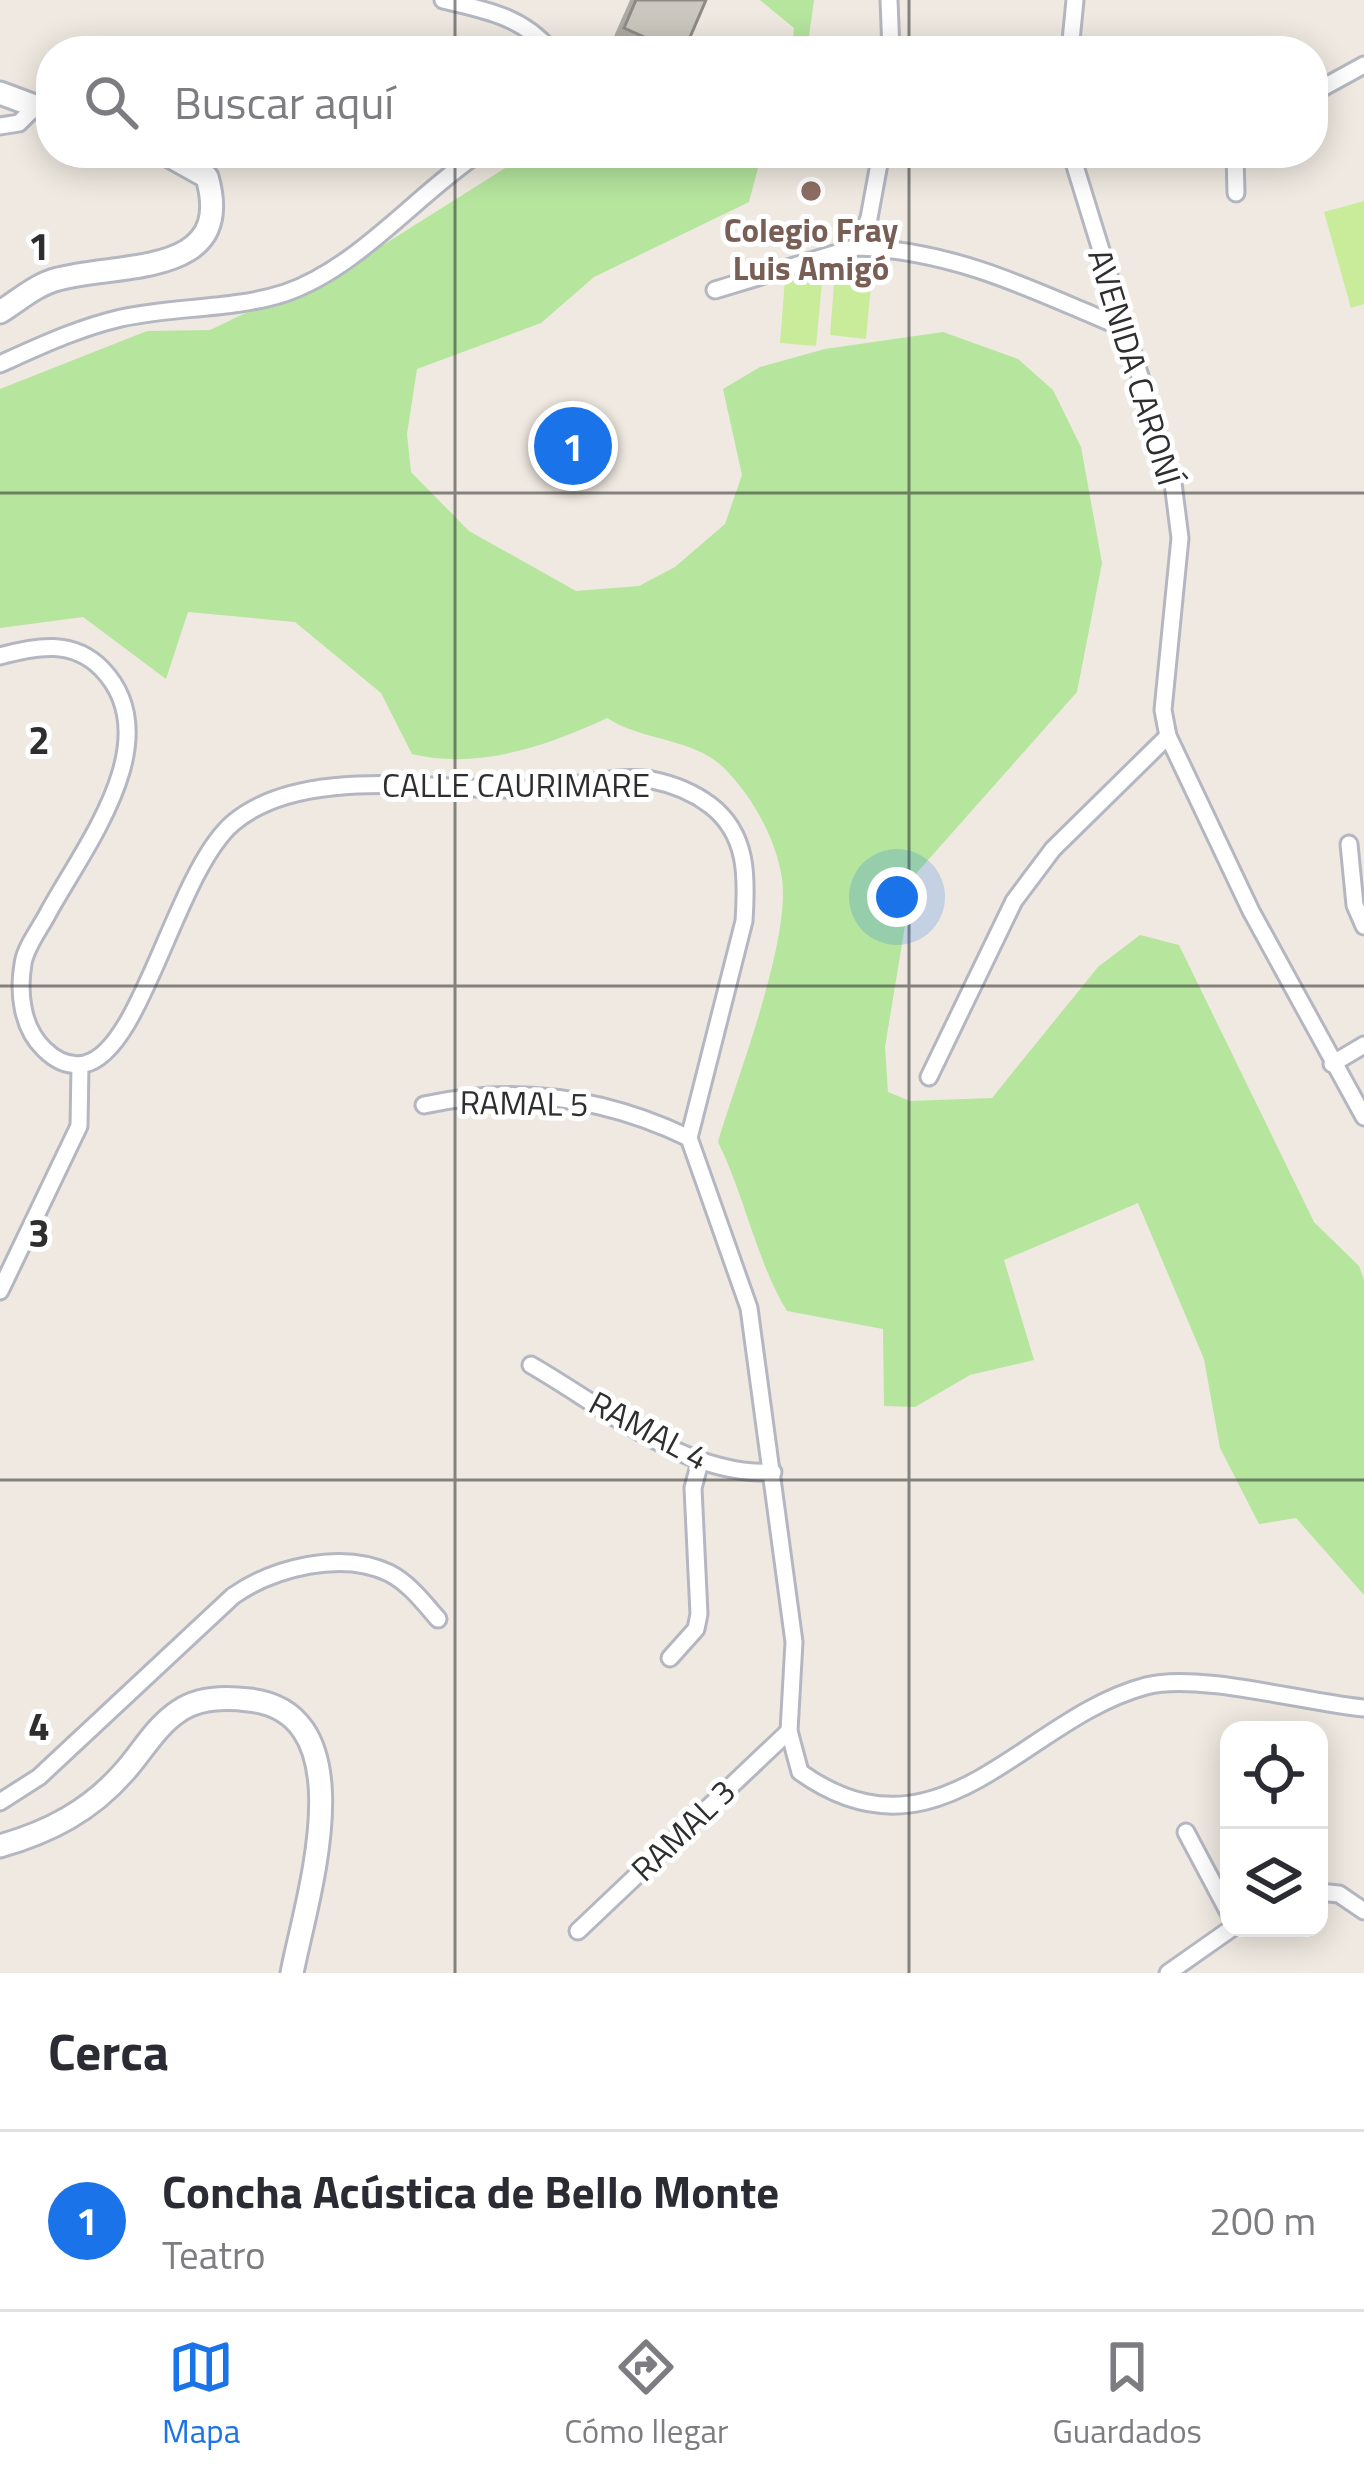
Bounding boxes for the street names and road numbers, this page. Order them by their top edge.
street label: AVENIDA CARONÍ [1075,243,1195,492]
street label: CALLE CAURIMARE [382,760,650,810]
street label: RAMAL 5 [459,1077,589,1129]
street label: RAMAL 4 [580,1378,718,1482]
street label: RAMAL 3 [619,1767,747,1893]

